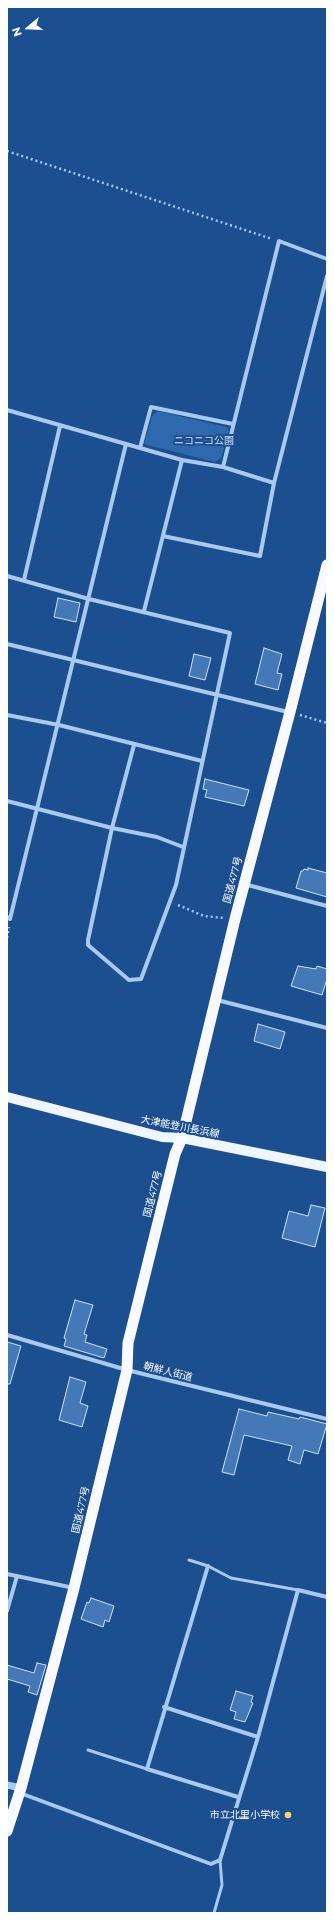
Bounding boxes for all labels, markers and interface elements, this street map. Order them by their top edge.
north arrow [8,8,48,48]
text: N [9,25,25,38]
park label: ニコニコ公園 [174,435,234,447]
street label: 国道477号 [221,855,245,905]
street label: 大津能登川長浜線 [140,1113,220,1141]
street label: 国道477号 [141,1169,165,1219]
street label: 朝鮮人街道 [142,1360,194,1384]
street label: 国道477号 [70,1485,92,1535]
place label: 市立北里小学校 [210,1809,280,1821]
marker: 市立北里小学校 [283,1810,293,1820]

